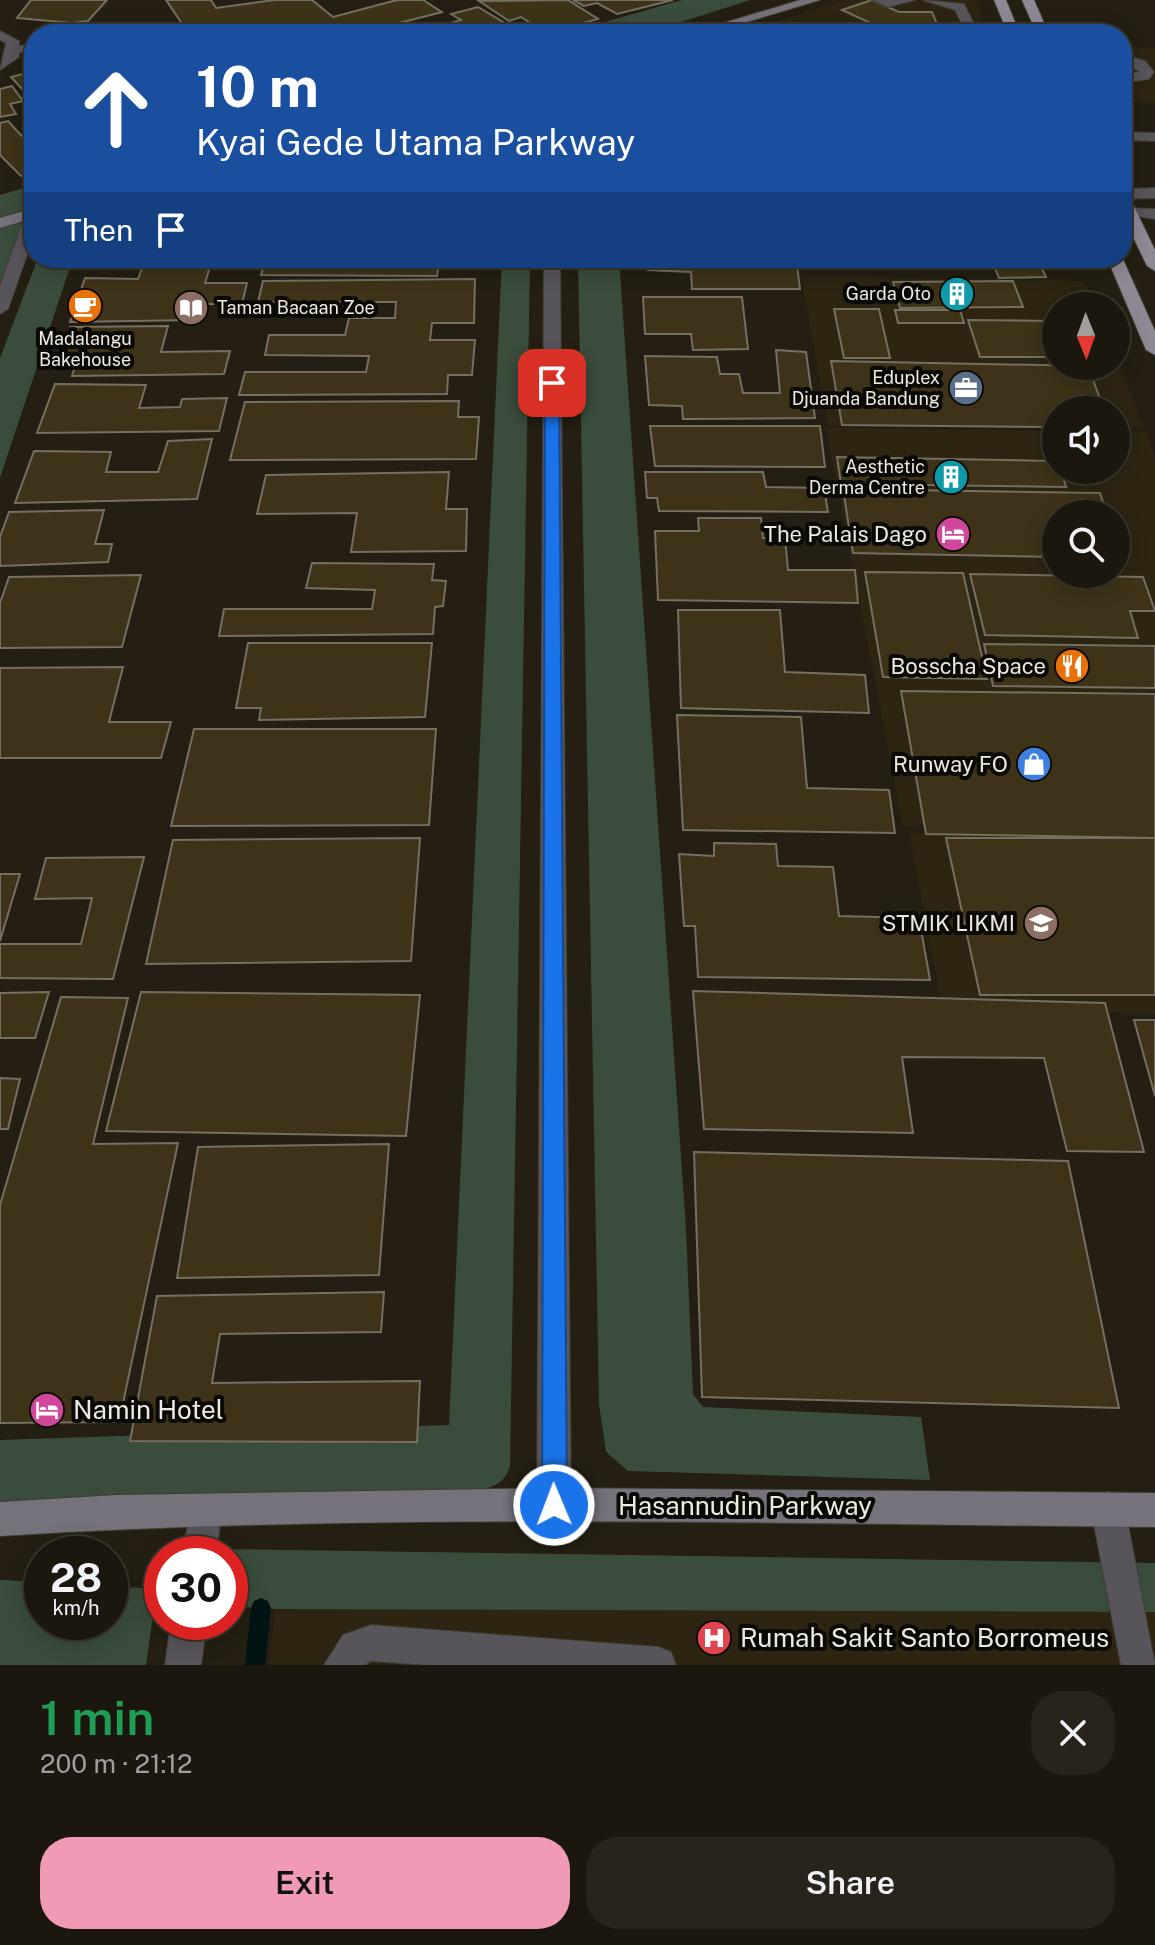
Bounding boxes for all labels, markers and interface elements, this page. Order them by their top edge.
text: 10 m [196,54,319,120]
icon: ahead [64,56,168,160]
text: Kyai Gede Utama Parkway [196,121,635,163]
icon: arrive [149,208,193,252]
text: Then [64,212,133,248]
building icon: Garda Oto [938,275,976,313]
place label: Garda Oto [846,283,931,304]
cafe icon: Madalangu Bakehouse [66,287,104,325]
library icon: Taman Bacaan Zoe [172,289,210,327]
north arrow [1042,292,1130,380]
map controls [1042,292,1130,588]
place label: Taman Bacaan Zoe [217,297,375,318]
place label: Madalangu Bakehouse [38,328,132,370]
pin [518,349,586,417]
icon: arrive [530,361,574,405]
place label: Eduplex Djuanda Bandung [792,367,940,409]
office icon: Eduplex Djuanda Bandung [947,369,985,407]
button: sound [1042,396,1130,484]
place label: Aesthetic Derma Centre [809,456,925,498]
building icon: Aesthetic Derma Centre [932,458,970,496]
button: search [1042,500,1130,588]
hotel icon: The Palais Dago [934,515,972,553]
place label: The Palais Dago [764,521,927,547]
restaurant icon: Bosscha Space [1053,647,1091,685]
place label: Bosscha Space [890,653,1046,679]
shop icon: Runway FO [1015,745,1053,783]
place label: Runway FO [893,751,1008,777]
school or university icon: STMIK LIKMI [1022,904,1060,942]
place label: STMIK LIKMI [882,910,1015,936]
hotel icon: Namin Hotel [28,1391,66,1429]
place label: Namin Hotel [73,1394,224,1425]
position arrow [512,1463,596,1547]
street label: Hasannudin Parkway [618,1490,872,1521]
speed limit sign: 30 [144,1536,248,1640]
text: 28 [50,1554,102,1601]
text: km/h [52,1596,100,1620]
hospital icon: Rumah Sakit Santo Borromeus [695,1619,733,1657]
place label: Rumah Sakit Santo Borromeus [740,1622,1109,1653]
text: 1 min [40,1689,154,1746]
button: close [1031,1691,1115,1775]
text: 200 m · 21:12 [40,1748,192,1779]
button: Exit [40,1837,570,1929]
button: Share [586,1837,1115,1929]

